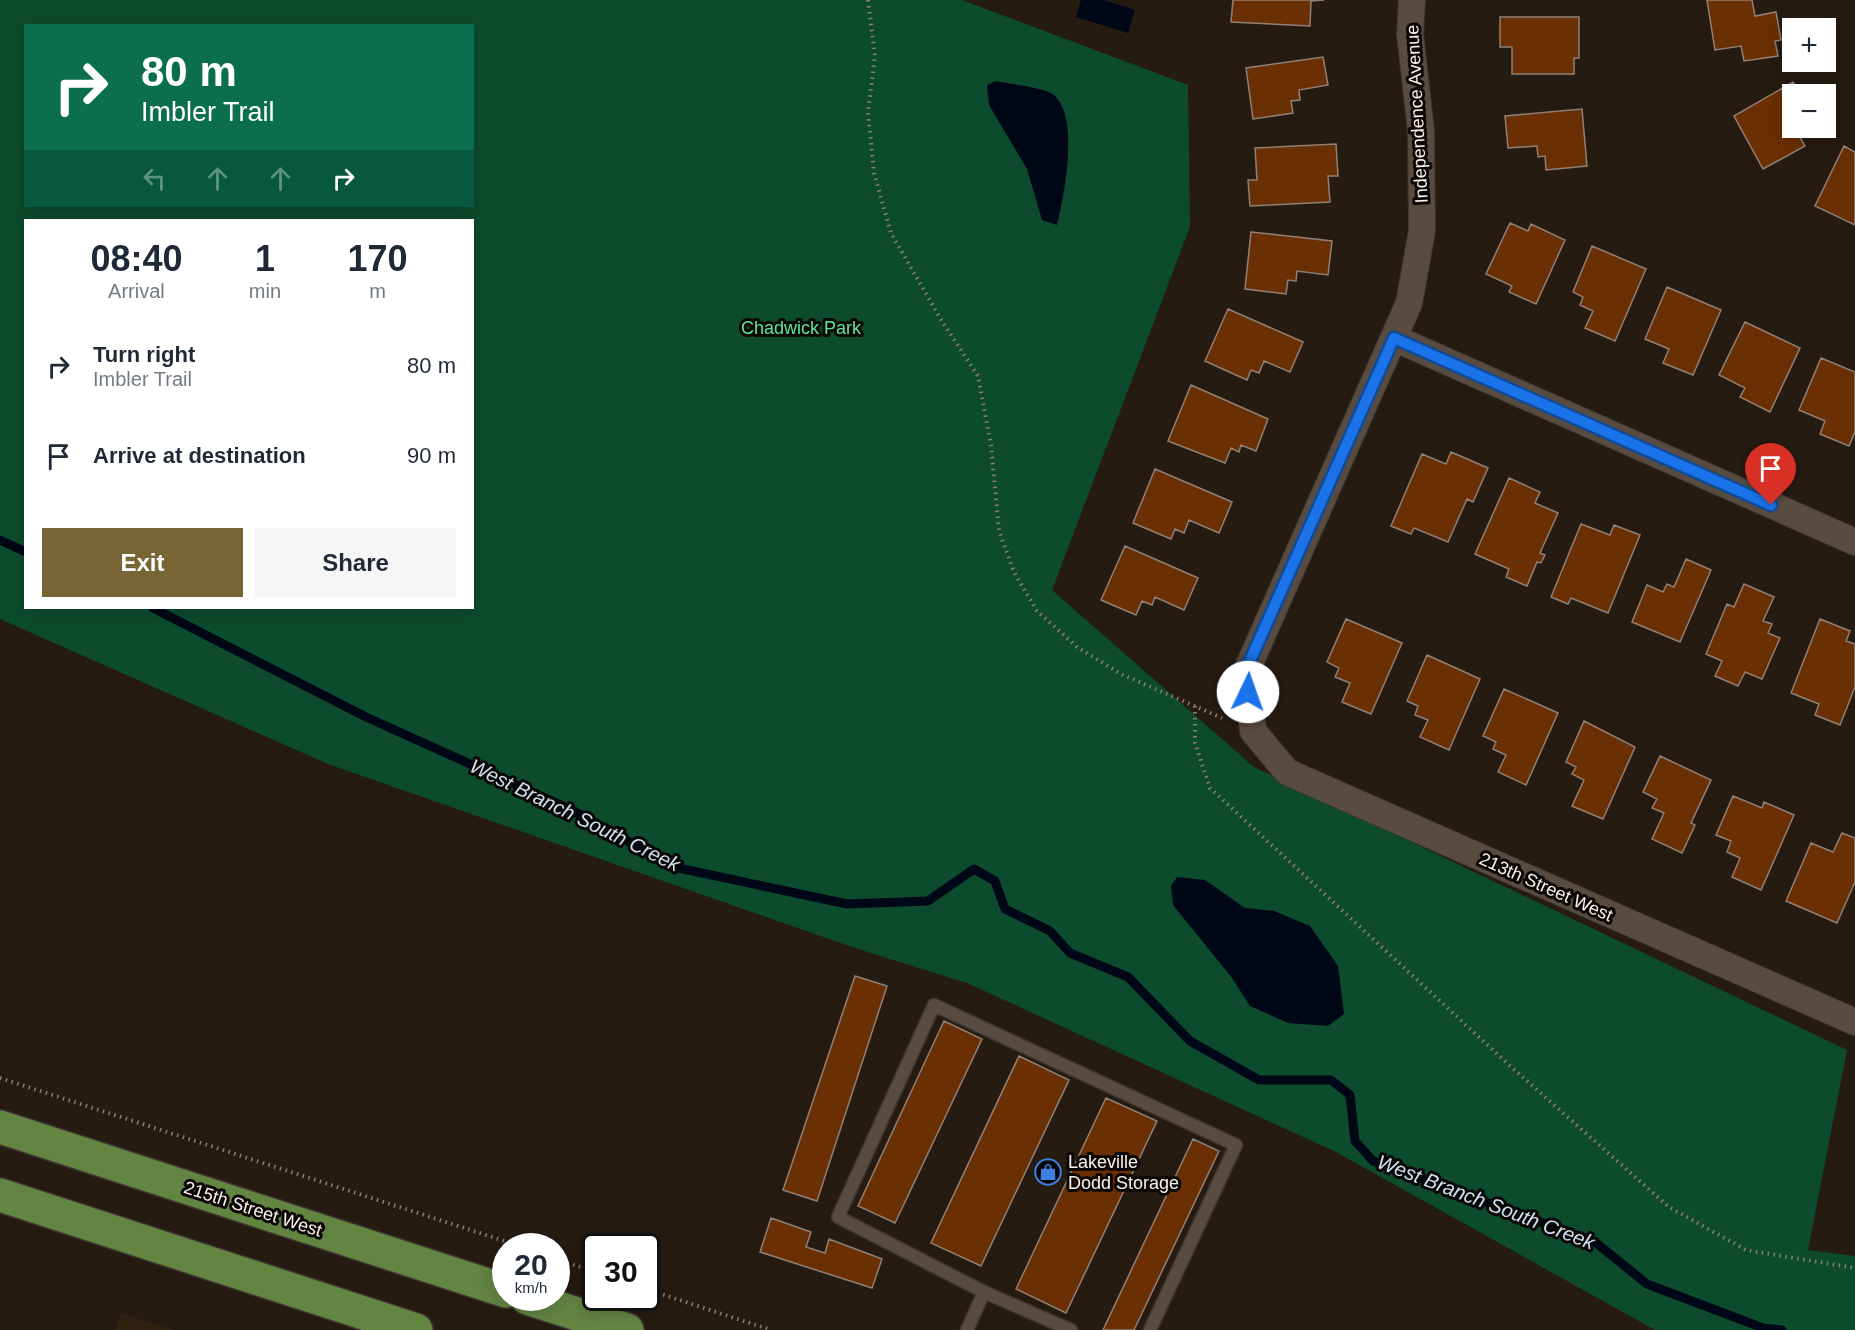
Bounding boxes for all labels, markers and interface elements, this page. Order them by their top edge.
map controls [1782,18,1836,138]
button: + [1782,18,1836,72]
street label: Independence Avenue [1402,24,1432,204]
icon: right [42,48,120,126]
text: 80 m [141,48,237,95]
button: − [1782,84,1836,138]
text: Imbler Trail [141,97,275,127]
icon: left [138,162,171,195]
icon: ahead [201,162,234,195]
icon: ahead [264,162,297,195]
icon: right [327,162,360,195]
text: 08:40 [90,238,182,279]
text: 1 [255,238,275,279]
text: 170 [347,238,408,279]
text: Arrival [108,280,165,302]
text: min [249,280,281,302]
text: m [369,280,386,302]
park label: Chadwick Park [741,318,862,338]
text: Turn right [93,342,195,367]
icon: right [42,350,75,383]
text: 80 m [407,353,456,378]
text: Imbler Trail [93,368,192,390]
icon: arrive [42,440,75,473]
text: Arrive at destination [93,443,306,468]
text: 90 m [407,443,456,468]
pin [1745,443,1796,505]
icon: arrive [1754,452,1787,485]
button: Exit [42,528,243,597]
button: Share [255,528,456,597]
position arrow [1216,660,1280,724]
water label: West Branch South Creek [466,755,684,876]
street label: 213th Street West [1476,849,1616,925]
water label: West Branch South Creek [1374,1150,1599,1254]
place label: Lakeville Dodd Storage [1068,1152,1179,1193]
shop icon: Lakeville Dodd Storage [1033,1157,1063,1187]
street label: 215th Street West [182,1177,324,1241]
speed limit sign: 30 [582,1233,660,1311]
text: 20 [514,1248,548,1281]
text: km/h [515,1279,547,1296]

